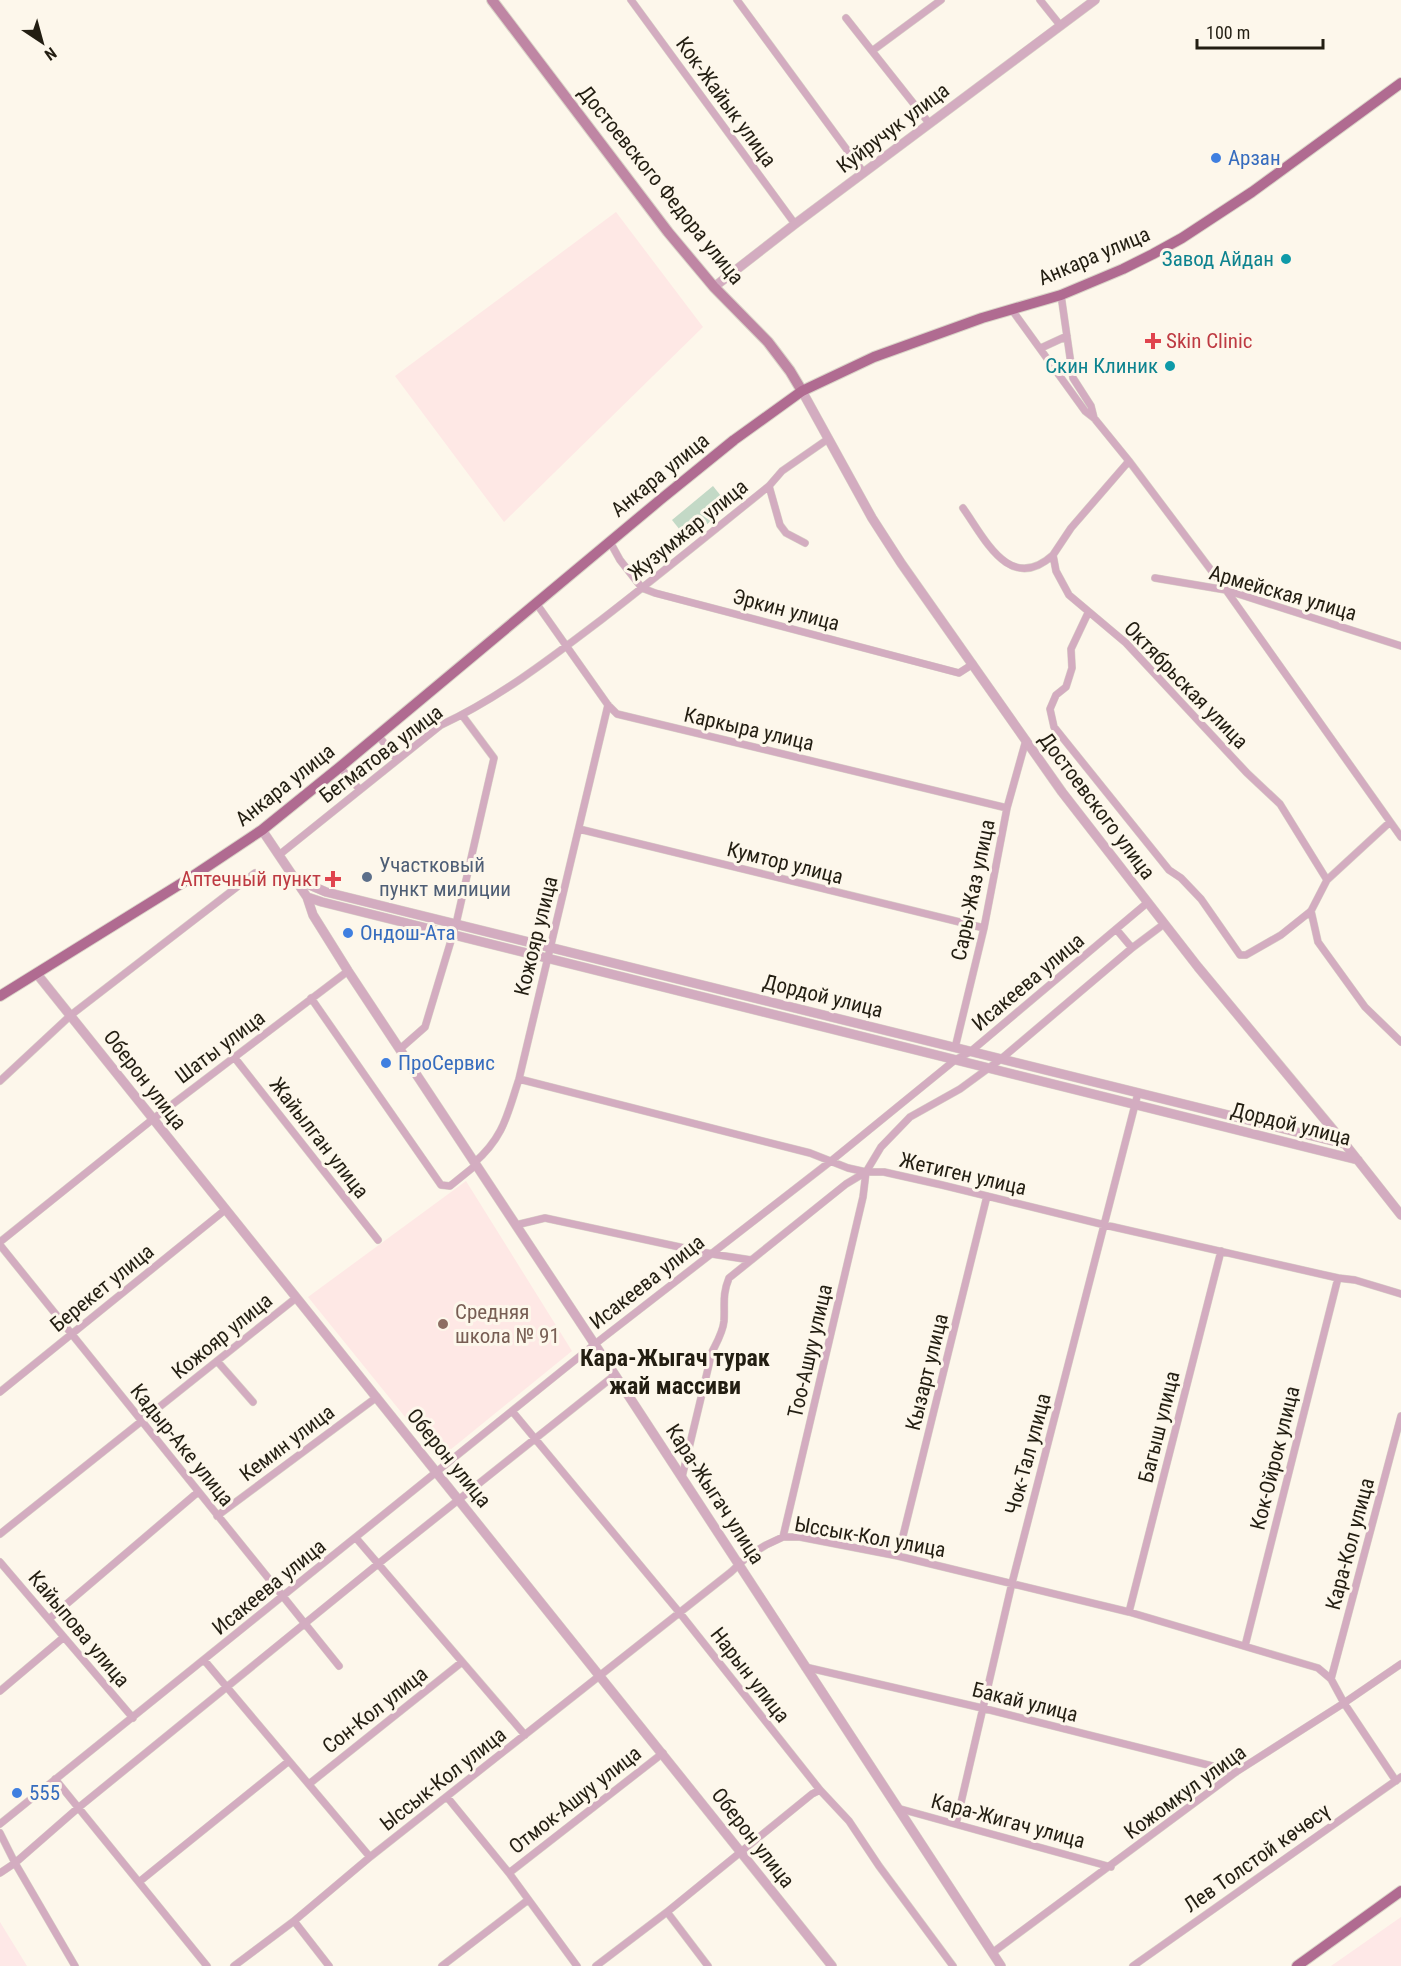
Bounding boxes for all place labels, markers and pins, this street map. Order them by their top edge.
place label: Арзан [1228,146,1281,170]
marker: Арзан [1209,151,1223,165]
place label: Завод Айдан [1162,247,1274,271]
marker: Завод Айдан [1279,252,1293,266]
place label: Skin Clinic [1166,329,1252,353]
marker: Skin Clinic [1144,332,1162,350]
place label: Скин Клиник [1045,354,1158,378]
marker: Скин Клиник [1163,359,1177,373]
place label: Участковый пункт милиции [379,853,511,901]
place label: Аптечный пункт [181,867,321,891]
marker: Участковый пункт милиции [360,870,374,884]
marker: Аптечный пункт [326,872,340,886]
place label: Ондош-Ата [360,921,455,945]
marker: Ондош-Ата [341,926,355,940]
place label: ПроСервис [398,1051,495,1075]
marker: ПроСервис [379,1056,393,1070]
place label: Средняя школа № 91 [455,1300,560,1348]
marker: Средняя школа № 91 [436,1317,450,1331]
place label: 555 [29,1781,60,1805]
marker: 555 [10,1786,24,1800]

